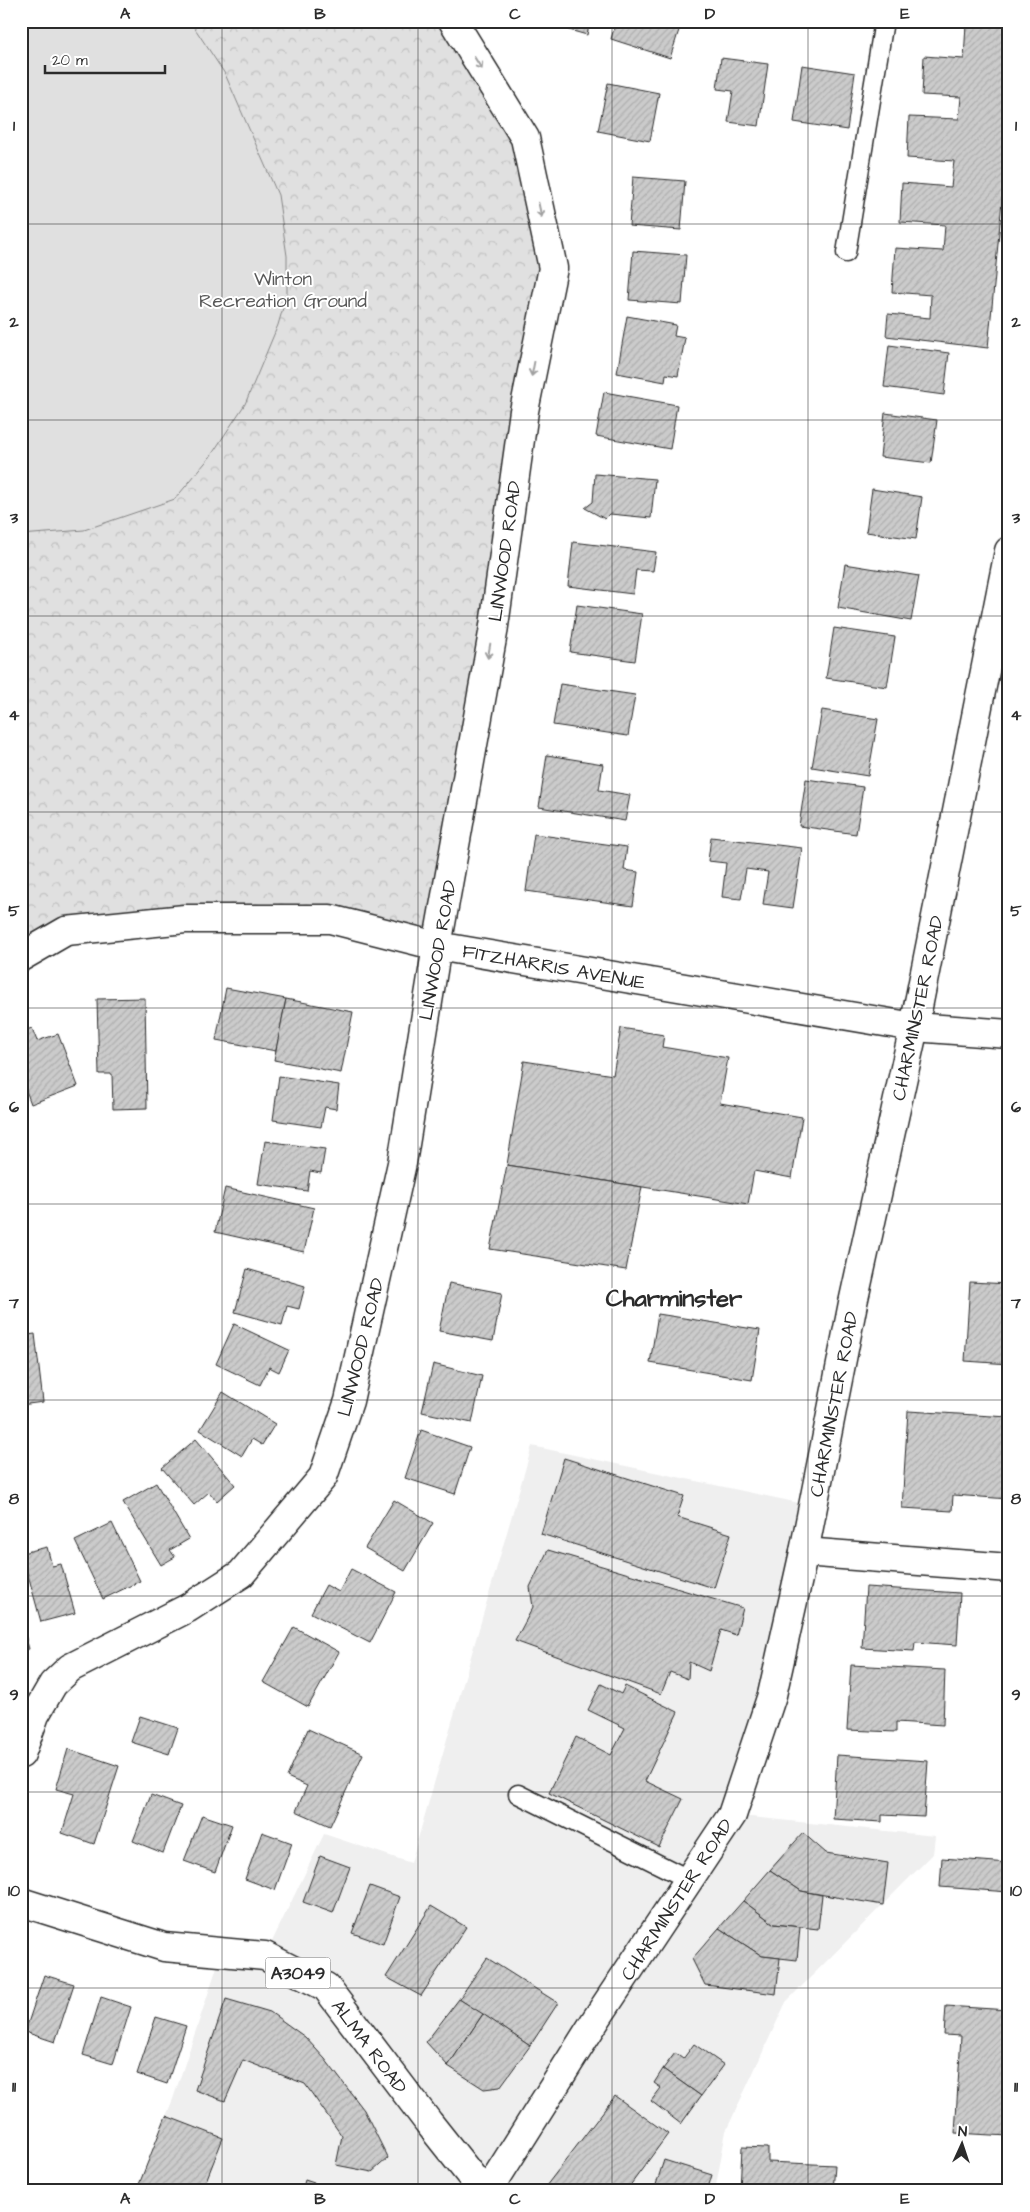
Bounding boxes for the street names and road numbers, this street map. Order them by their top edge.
street label: LINWOOD ROAD [482,479,529,623]
street label: LINWOOD ROAD [413,878,464,1023]
street label: CHARMINSTER ROAD [886,913,951,1103]
street label: FITZHARRIS AVENUE [460,938,647,997]
street label: LINWOOD ROAD [331,1275,392,1420]
street label: CHARMINSTER ROAD [803,1309,866,1499]
street label: CHARMINSTER ROAD [615,1813,740,1986]
road number: A3049 [266,1958,330,1989]
street label: ALMA ROAD [324,1994,413,2100]

